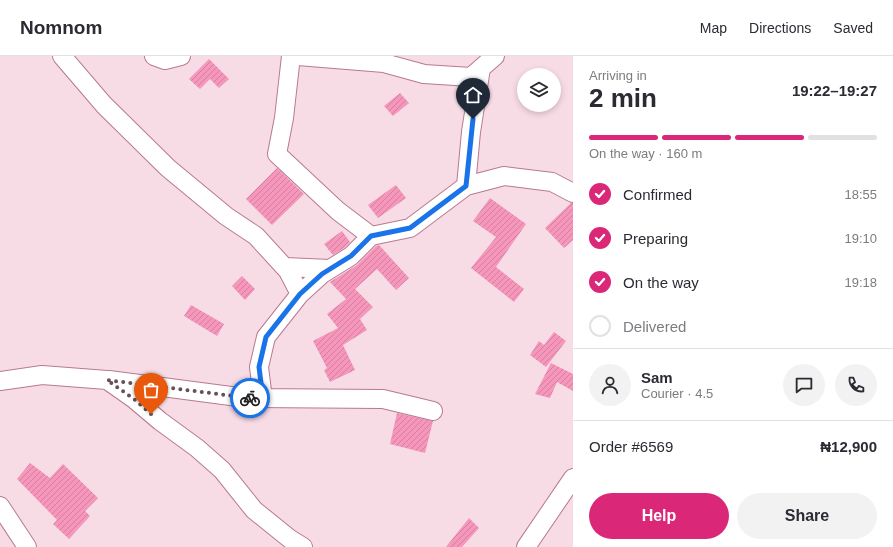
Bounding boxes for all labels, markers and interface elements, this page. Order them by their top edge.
text: Nomnom [20,17,102,38]
text: Map [700,20,727,36]
text: Directions [749,20,811,36]
text: Saved [833,20,873,36]
map controls [517,68,561,112]
button: layers [517,68,561,112]
text: Arriving in [589,68,647,83]
pin [456,78,490,119]
text: 19:22–19:27 [792,82,877,99]
text: 2 min [589,83,657,113]
icon: home [462,84,484,106]
text: On the way · 160 m [589,146,702,161]
icon: check [589,183,611,205]
text: Confirmed [623,186,692,203]
text: 18:55 [844,187,877,202]
icon: check [589,227,611,249]
text: Preparing [623,230,688,247]
text: 19:10 [844,231,877,246]
icon: check [589,271,611,293]
text: On the way [623,274,699,291]
text: 19:18 [844,275,877,290]
text: Delivered [623,318,686,335]
button: person [589,364,631,406]
button: chat [783,364,825,406]
button: phone [835,364,877,406]
text: Sam [641,369,673,386]
pin [134,373,168,414]
courier [230,378,270,418]
icon: bag [140,379,162,401]
text: Courier · 4.5 [641,386,713,401]
icon: bike [239,387,261,409]
text: Order #6569 [589,438,673,455]
text: ₦12,900 [820,438,877,455]
button: Help [589,493,729,539]
button: Share [737,493,877,539]

